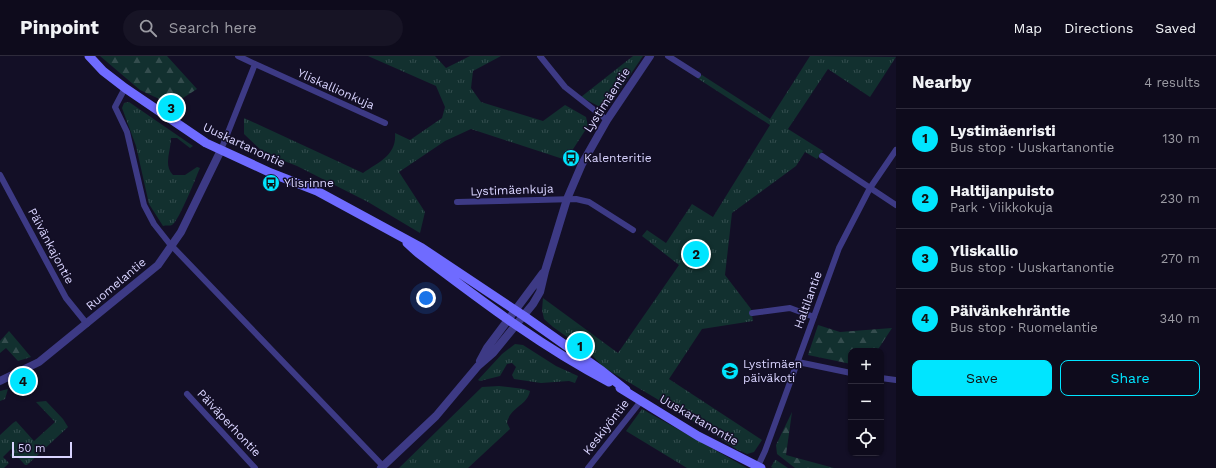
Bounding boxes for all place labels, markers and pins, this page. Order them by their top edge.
pin: 3 [158,93,184,123]
bus stop icon: Kalenteritie [561,148,581,168]
place label: Kalenteritie [584,151,652,165]
bus stop icon: Ylisrinne [261,173,281,193]
place label: Ylisrinne [284,176,334,190]
pin: 2 [683,239,709,269]
pin: 1 [567,331,593,361]
place label: Lystimäen päiväkoti [743,357,802,385]
school or university icon: Lystimäen päiväkoti [720,361,740,381]
pin: 4 [10,366,36,396]

